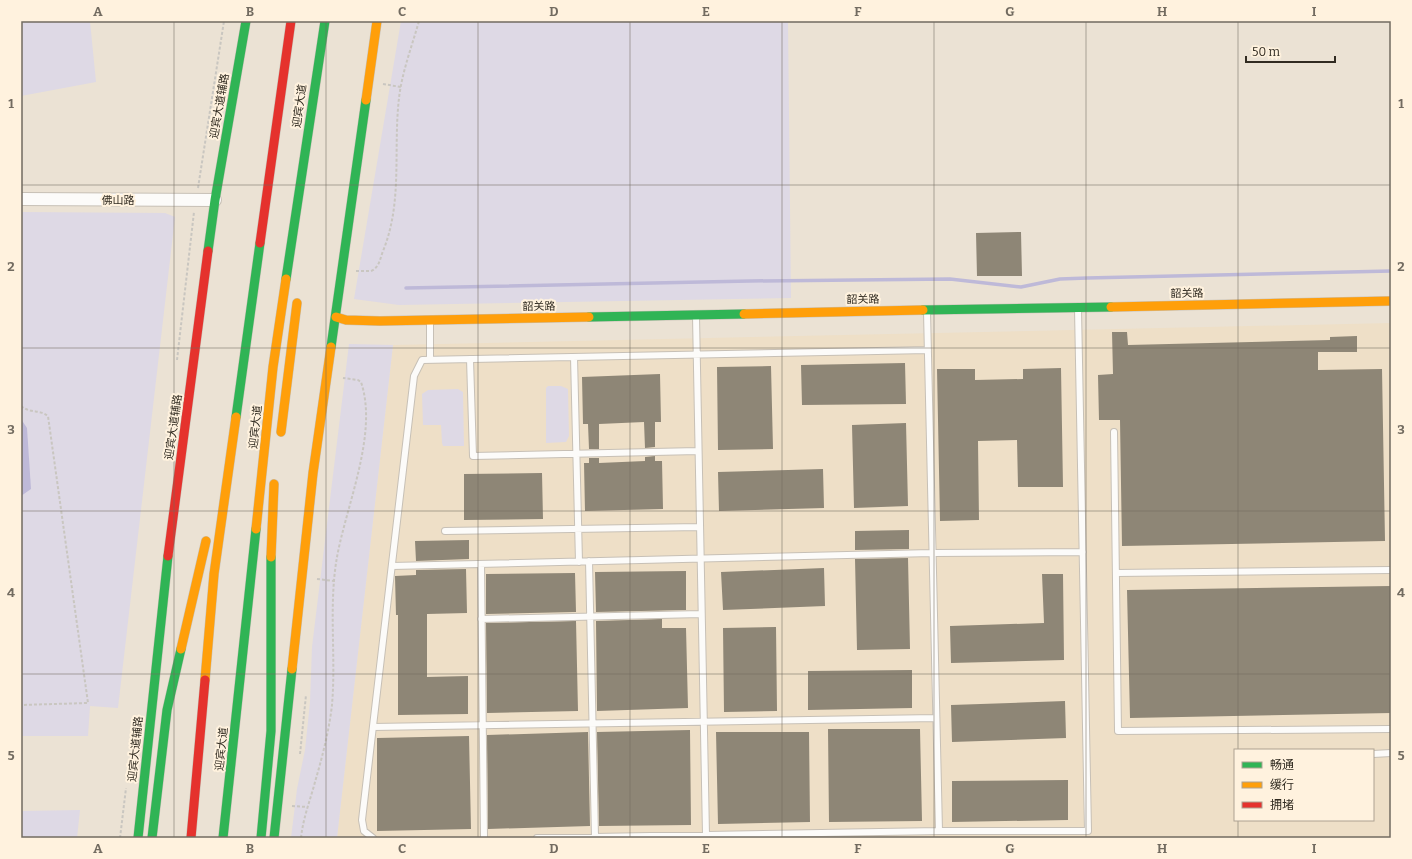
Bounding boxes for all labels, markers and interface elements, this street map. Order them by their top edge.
text: A [93,4,103,19]
text: B [246,4,254,19]
text: C [398,4,406,19]
text: D [549,4,559,19]
text: E [702,4,710,19]
text: F [854,4,862,19]
text: G [1005,4,1015,19]
text: H [1157,4,1167,19]
text: I [1312,4,1317,19]
scale bar [1246,38,1335,64]
text: 50 m [1252,45,1281,59]
street label: 迎宾大道辅路 [207,72,232,140]
street label: 迎宾大道 [290,83,309,129]
text: 1 [8,96,14,111]
text: 1 [1398,96,1404,111]
street label: 佛山路 [102,194,135,207]
text: 2 [7,259,15,274]
text: 2 [1397,259,1405,274]
street label: 韶关路 [1170,287,1204,300]
street label: 韶关路 [846,293,880,306]
street label: 韶关路 [522,300,556,313]
street label: 迎宾大道辅路 [162,393,185,461]
street label: 迎宾大道 [247,404,264,450]
text: 3 [7,422,15,437]
text: 3 [1397,422,1405,437]
text: 4 [7,585,15,600]
text: 4 [1397,585,1405,600]
street label: 迎宾大道辅路 [126,716,145,783]
street label: 迎宾大道 [213,726,230,772]
text: 5 [7,748,15,763]
text: 5 [1397,748,1405,763]
legend [1234,749,1374,821]
text: 畅通 [1270,758,1294,772]
text: 缓行 [1270,778,1294,792]
text: 拥堵 [1270,798,1294,812]
text: A [93,841,103,856]
text: B [246,841,254,856]
text: C [398,841,406,856]
text: D [549,841,559,856]
text: E [702,841,710,856]
text: F [854,841,862,856]
text: G [1005,841,1015,856]
text: H [1157,841,1167,856]
text: I [1312,841,1317,856]

